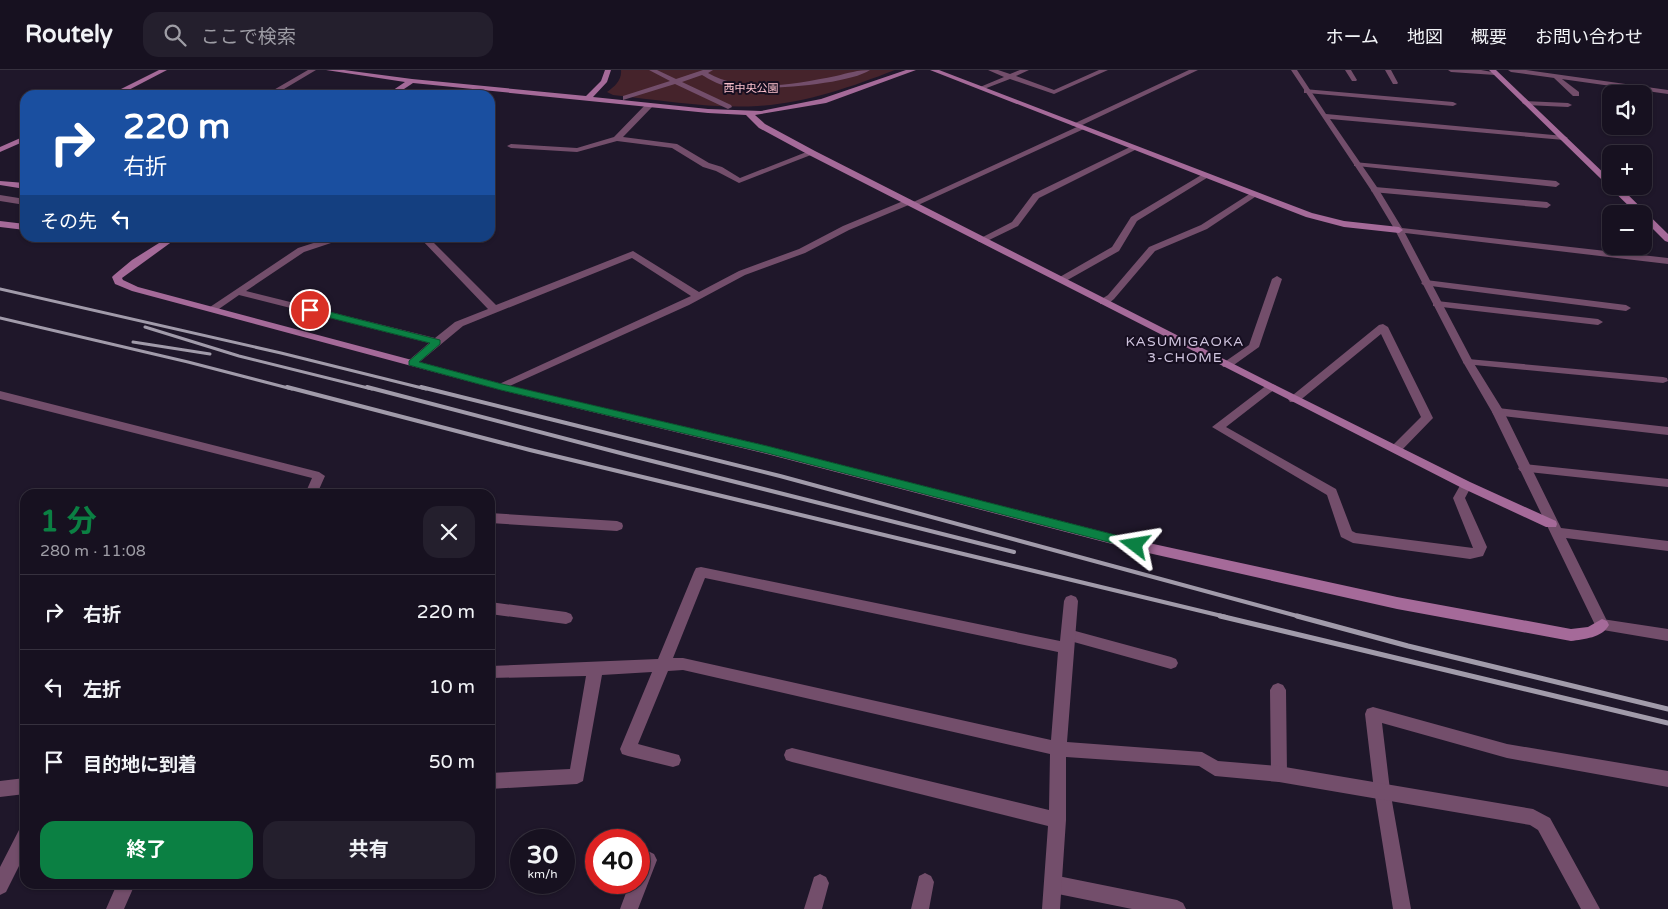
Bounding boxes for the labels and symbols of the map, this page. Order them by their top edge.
park label: 西中央公園 [724,82,779,95]
pin [289,289,331,331]
district label: KASUMIGAOKA 3-CHOME [1125,333,1245,366]
position arrow [1108,518,1160,570]
speed limit sign: 40 [585,829,650,894]

